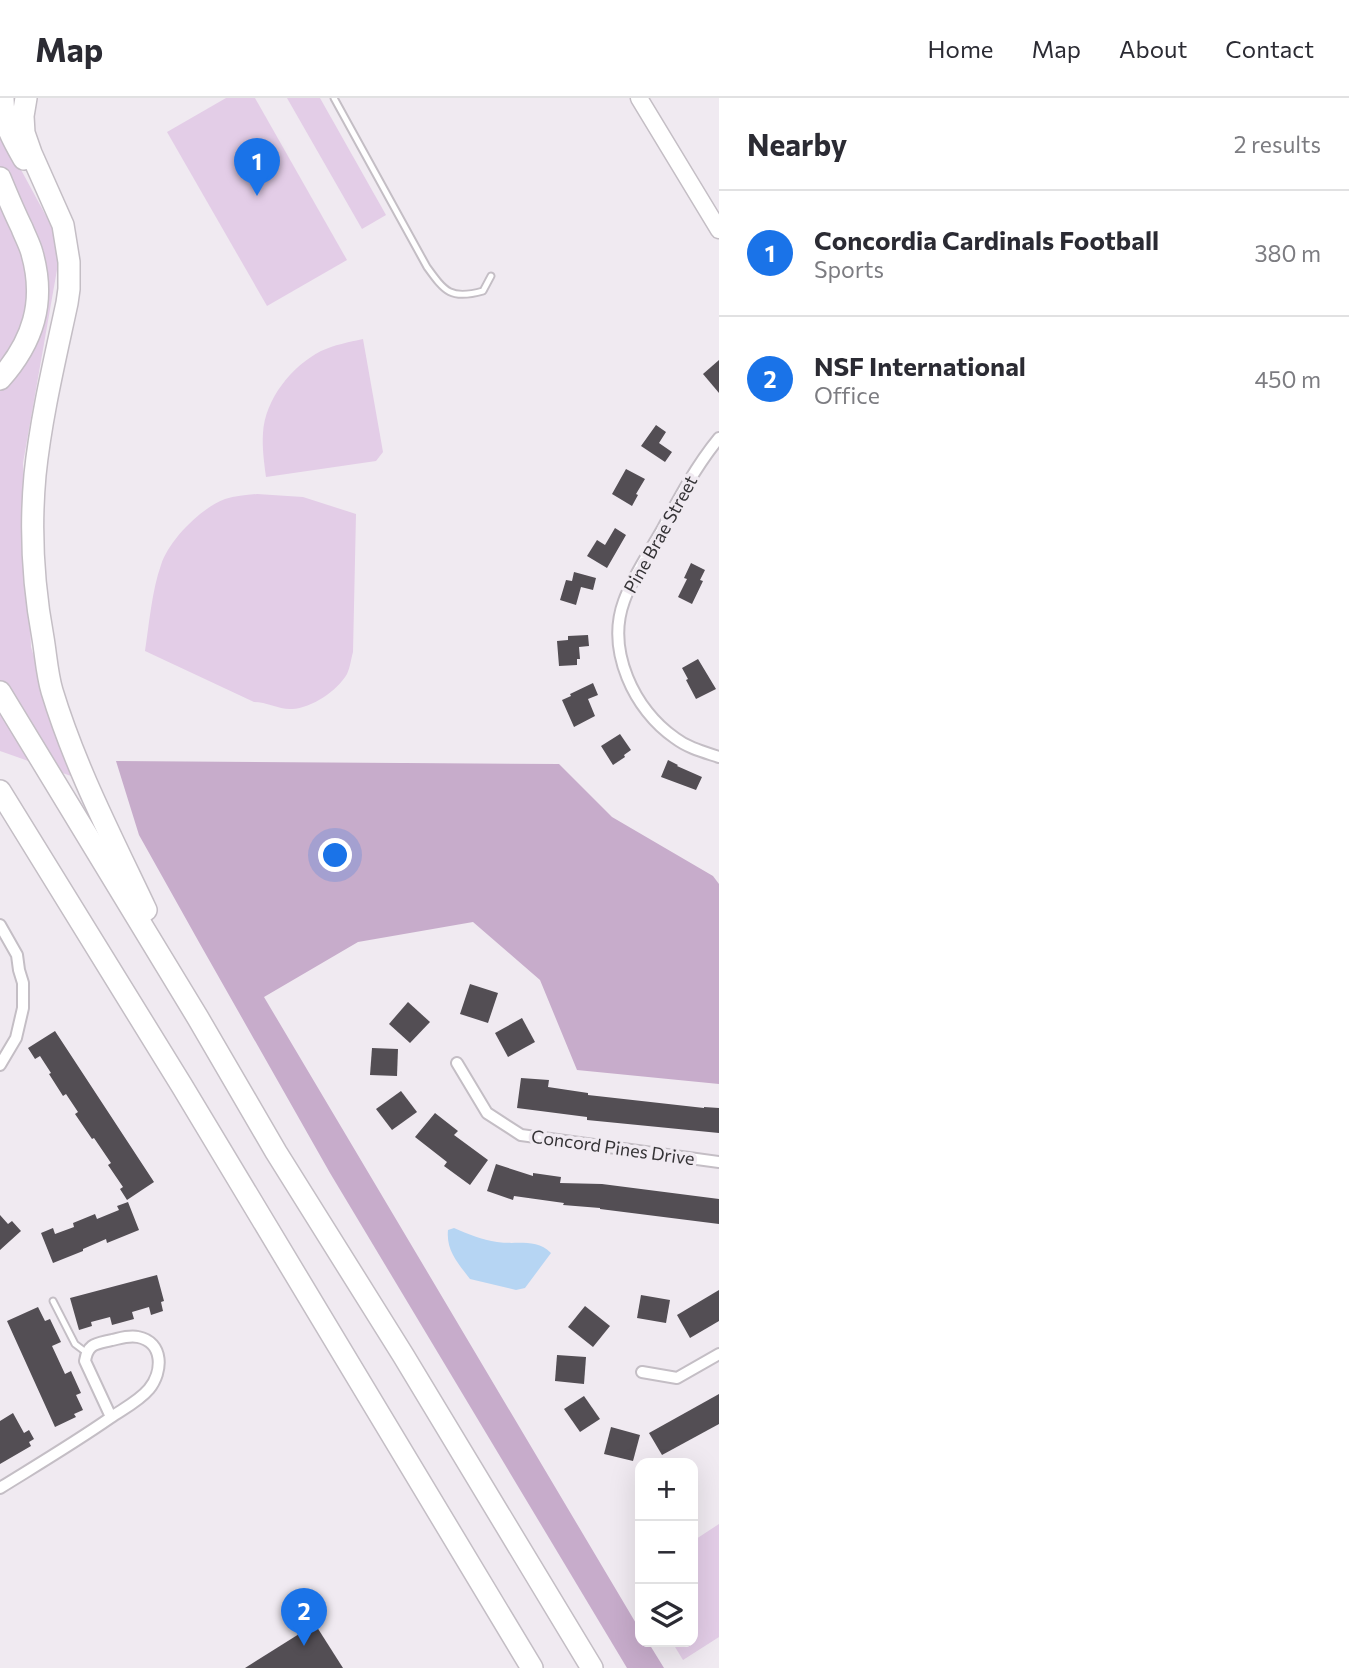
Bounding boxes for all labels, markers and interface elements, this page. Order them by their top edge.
text: Map [35,28,103,69]
text: Home [928,34,994,63]
text: Map [1032,34,1081,63]
text: About [1119,34,1187,63]
text: Contact [1225,34,1314,63]
text: Nearby [747,125,847,162]
text: 2 results [1234,130,1321,158]
pin: 1 [234,138,280,196]
text: Concordia Cardinals Football [814,224,1159,255]
text: 1 [765,239,775,267]
text: 380 m [1254,239,1321,267]
text: Sports [814,255,884,283]
text: NSF International [814,350,1026,381]
text: 2 [763,365,777,393]
text: 450 m [1255,365,1321,393]
text: Office [814,381,880,409]
street label: Pine Brae Street [619,471,701,597]
your location [318,838,352,872]
street label: Concord Pines Drive [530,1125,696,1169]
map controls [635,1458,698,1647]
button: + [635,1458,698,1521]
button: − [635,1521,698,1584]
button: layers [635,1584,698,1647]
pin: 2 [281,1588,327,1646]

